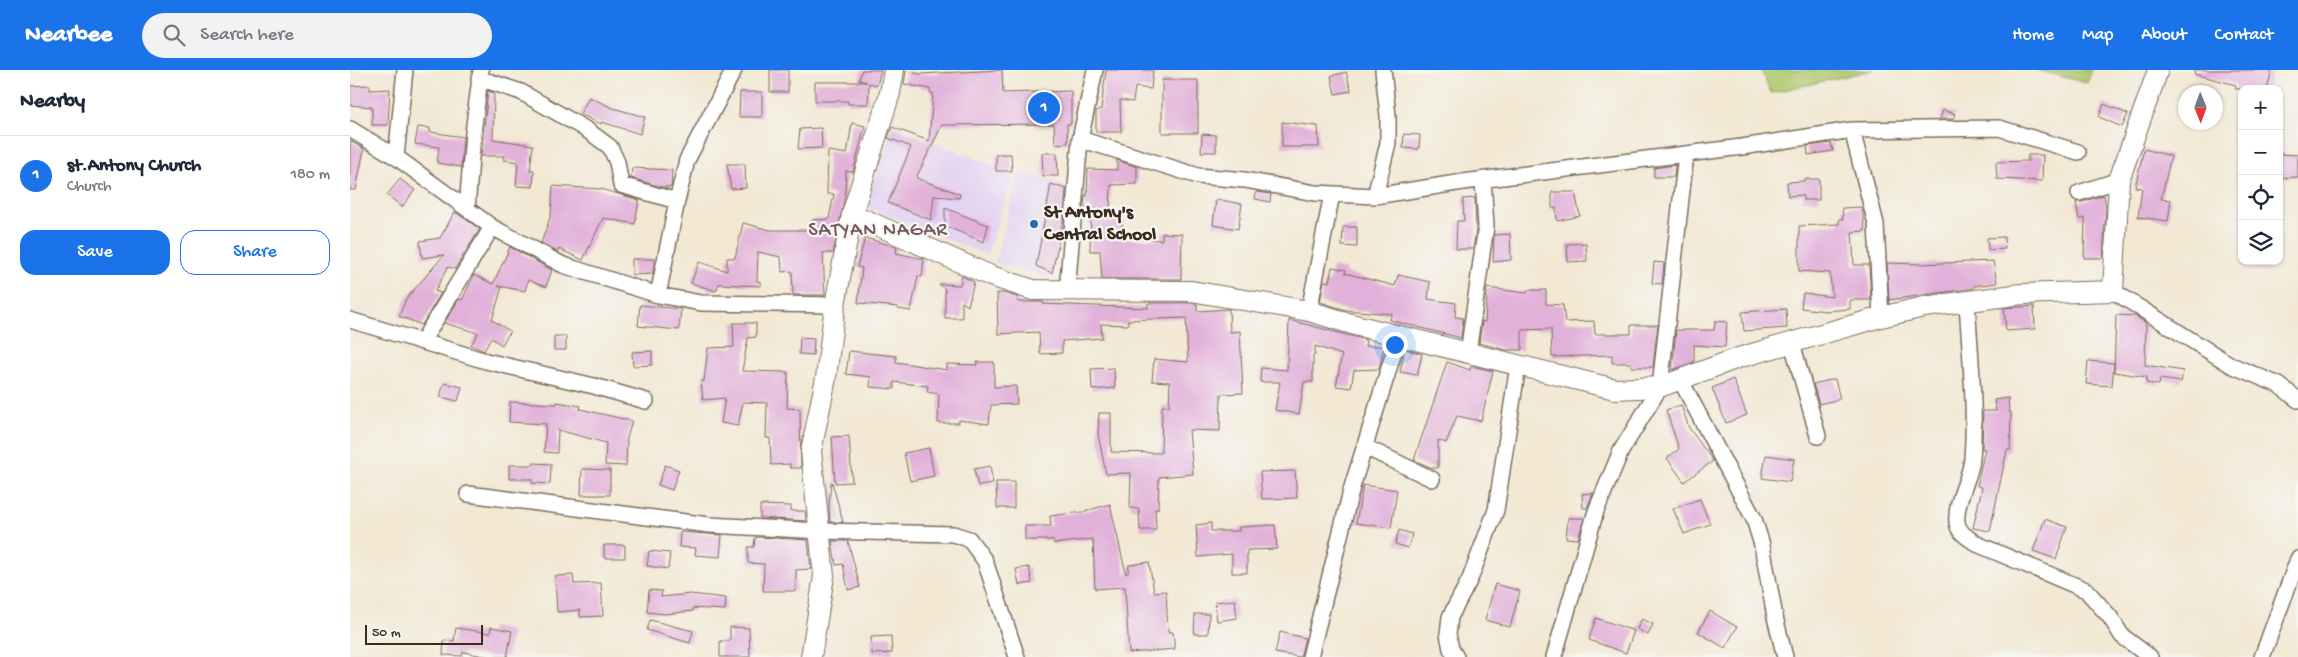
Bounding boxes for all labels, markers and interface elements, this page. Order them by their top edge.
search box [142,13,492,58]
text: Nearbee [25,21,112,50]
icon: search [160,21,188,49]
text: Search here [200,24,294,47]
text: Home [2012,25,2054,46]
text: Map [2082,25,2113,46]
text: About [2141,25,2187,46]
text: Contact [2215,25,2273,46]
north arrow [2178,85,2223,130]
map controls [2238,85,2283,265]
button: + [2238,85,2283,130]
pin: 1 [1028,89,1060,127]
text: Nearby [20,90,85,115]
button: − [2238,130,2283,175]
text: st.Antony Church [67,155,201,178]
text: 1 [33,166,39,185]
text: 180 m [291,166,330,185]
button: locate [2238,175,2283,220]
text: Church [67,178,111,197]
place label: St Antony's Central School [1043,202,1156,247]
marker: St Antony's Central School [1028,218,1040,230]
district label: SATYAN NAGAR [808,220,948,243]
button: layers [2238,220,2283,265]
button: Save [20,230,170,275]
button: Share [180,230,330,275]
your location [1382,332,1408,358]
scale bar [365,622,482,645]
text: 50 m [372,625,401,642]

